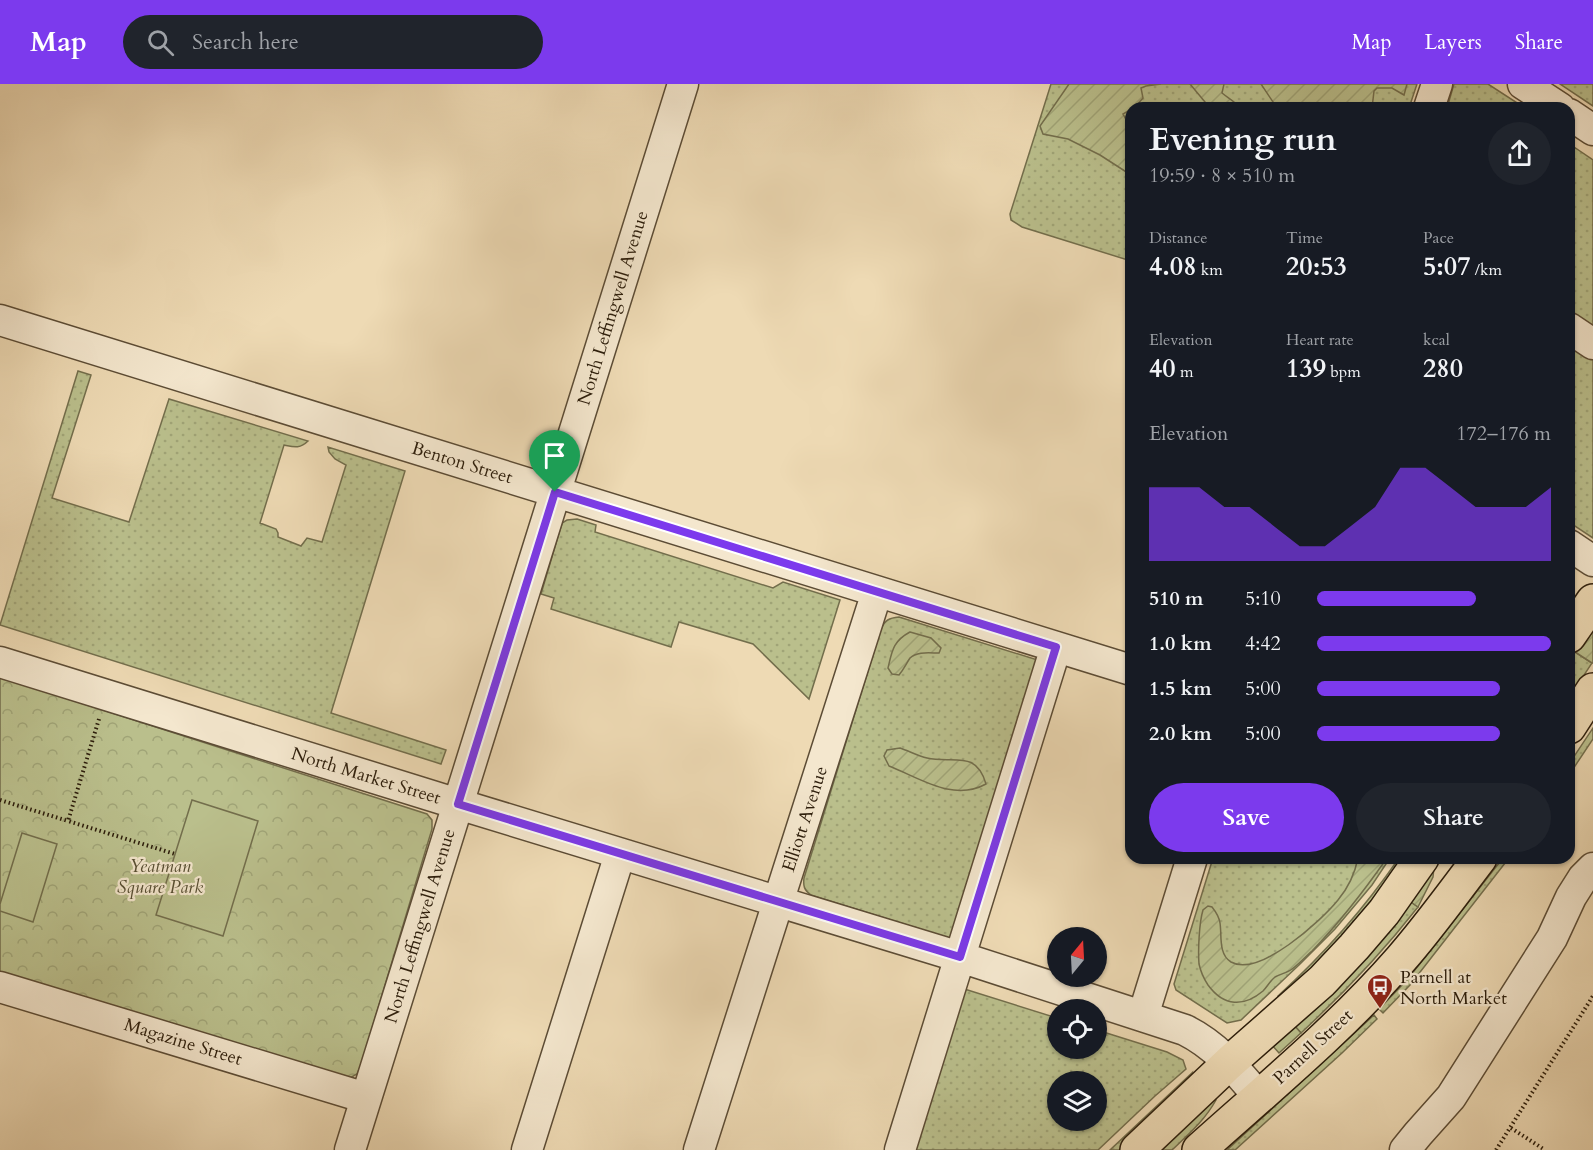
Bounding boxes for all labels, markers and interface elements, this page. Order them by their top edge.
search box [123,15,543,69]
text: Map [30,23,87,61]
icon: search [144,26,177,59]
text: Search here [192,27,299,57]
text: Map [1352,28,1392,57]
text: Layers [1425,28,1482,57]
text: Share [1515,28,1563,57]
text: Evening run [1149,117,1337,162]
button: share [1488,122,1551,185]
text: 19:59 · 8 × 510 m [1149,162,1295,189]
street label: North Leffingwell Avenue [572,208,654,408]
text: Distance [1149,227,1207,249]
text: Time [1286,227,1323,249]
text: Pace [1423,227,1454,249]
text: 4.08 [1149,249,1197,284]
text: 20:53 [1286,249,1347,284]
text: 5:07 [1423,249,1471,284]
text: km [1197,259,1223,281]
text: /km [1471,259,1502,281]
text: Elevation [1149,329,1213,351]
text: Heart rate [1286,329,1354,351]
text: kcal [1423,329,1450,351]
text: 40 [1149,351,1176,386]
text: 139 [1286,351,1326,386]
text: 280 [1423,351,1463,386]
text: m [1176,361,1193,383]
text: bpm [1326,361,1361,383]
text: Elevation [1149,420,1228,447]
text: 172–176 m [1456,420,1551,447]
pin [529,430,580,492]
street label: Benton Street [408,436,516,490]
icon: arrive [538,439,571,472]
text: 510 m [1149,585,1204,612]
text: 5:10 [1245,585,1281,612]
text: 1.0 km [1149,630,1212,657]
text: 4:42 [1245,630,1281,657]
text: 1.5 km [1149,675,1212,702]
text: 5:00 [1245,675,1281,702]
text: 2.0 km [1149,720,1212,747]
text: 5:00 [1245,720,1281,747]
street label: North Market Street [288,741,444,811]
street label: Elliott Avenue [776,763,834,875]
button: Save [1149,783,1344,852]
button: Share [1356,783,1551,852]
street label: North Leffingwell Avenue [379,826,461,1026]
park label: Yeatman Square Park [117,854,203,900]
north arrow [1047,927,1107,987]
map controls [1047,927,1107,1131]
place label: Parnell at North Market [1400,965,1507,1011]
bus stop icon: Parnell at North Market [1365,972,1395,1010]
button: locate [1047,999,1107,1059]
street label: Parnell Street [1268,1003,1359,1090]
street label: Magazine Street [121,1012,245,1072]
button: layers [1047,1071,1107,1131]

